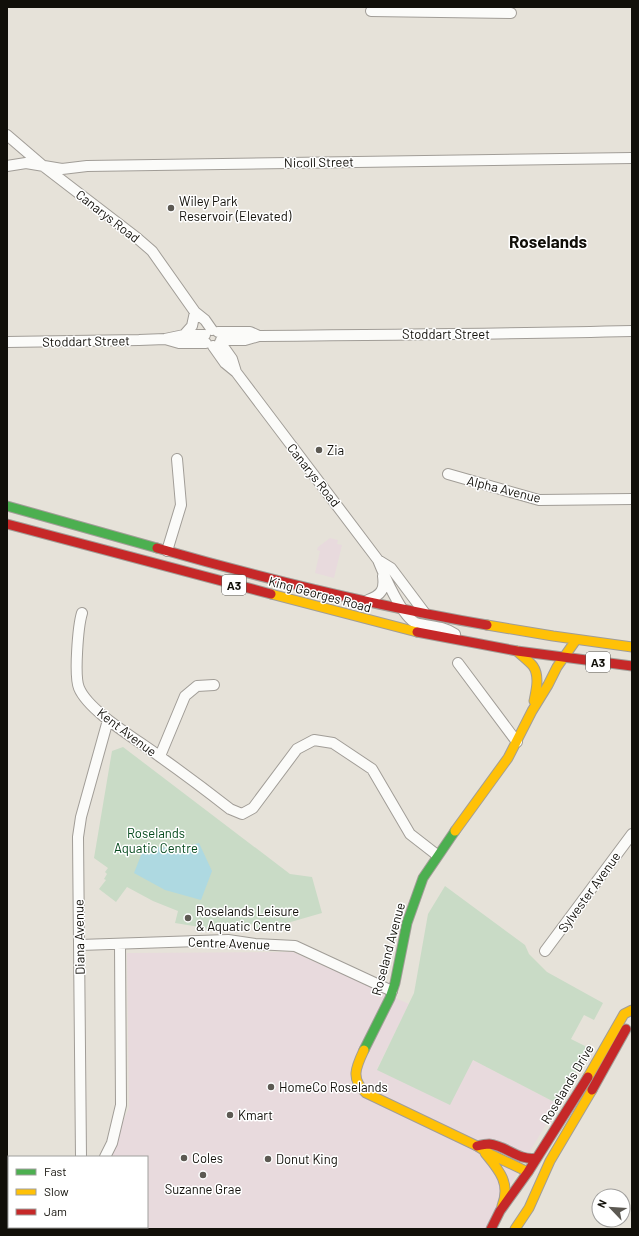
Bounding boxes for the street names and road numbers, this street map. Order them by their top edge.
street label: Nicoll Street [284,153,354,171]
street label: Canarys Road [73,186,143,246]
street label: Stoddart Street [402,326,490,342]
street label: Stoddart Street [42,332,130,350]
street label: Canarys Road [284,440,344,510]
street label: Alpha Avenue [465,472,543,506]
street label: King Georges Road [267,573,373,615]
road number: A3 [222,575,246,595]
road number: A3 [586,652,610,672]
street label: Kent Avenue [94,704,160,760]
street label: Sylvester Avenue [554,849,624,935]
street label: Diana Avenue [70,899,88,975]
street label: Roseland Avenue [368,901,408,997]
street label: Centre Avenue [188,934,270,952]
street label: Roselands Drive [537,1041,597,1127]

